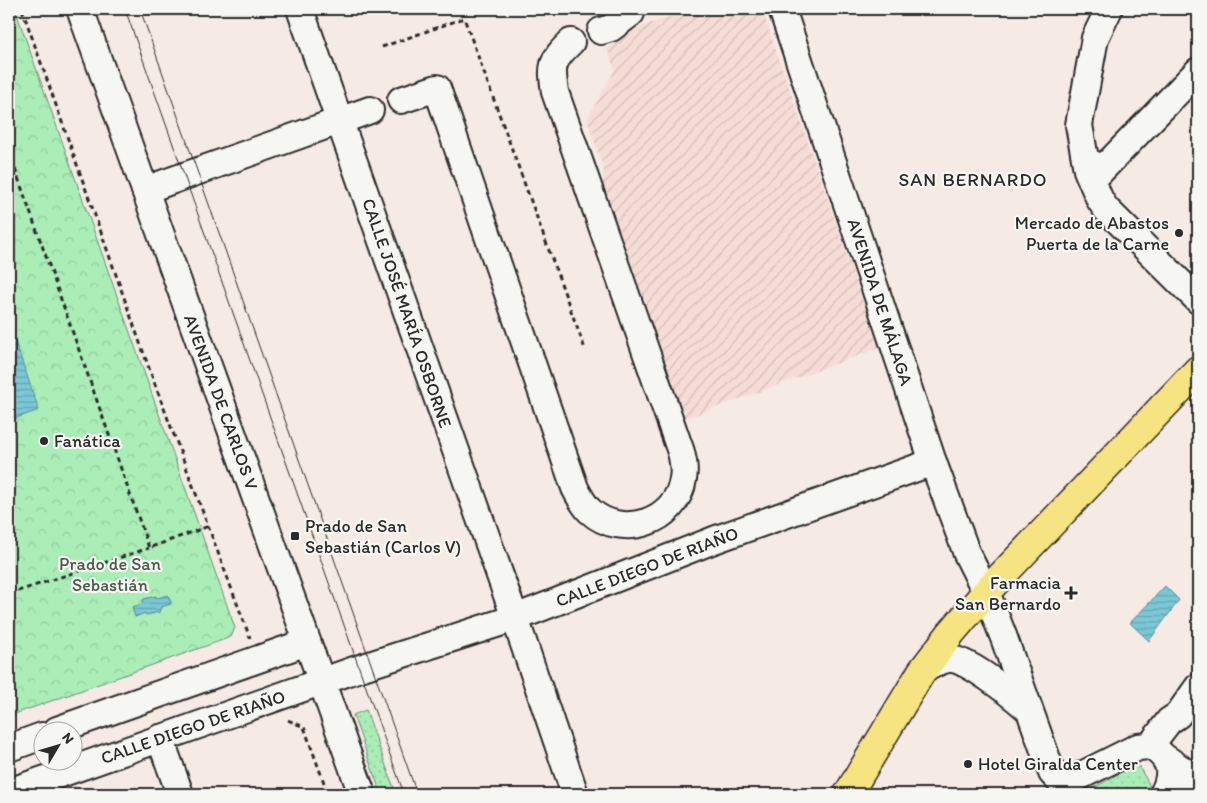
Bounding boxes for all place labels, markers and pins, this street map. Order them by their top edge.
place label: Mercado de Abastos Puerta de la Carne [1015,212,1169,255]
marker: Mercado de Abastos Puerta de la Carne [1173,227,1185,239]
place label: Fanática [54,430,121,452]
marker: Fanática [38,435,50,447]
place label: Prado de San Sebastián (Carlos V) [305,515,461,558]
marker: Prado de San Sebastián (Carlos V) [289,530,301,542]
place label: Farmacia San Bernardo [955,572,1062,615]
marker: Farmacia San Bernardo [1065,587,1077,599]
place label: Hotel Giralda Center [978,753,1138,775]
marker: Hotel Giralda Center [962,758,974,770]

